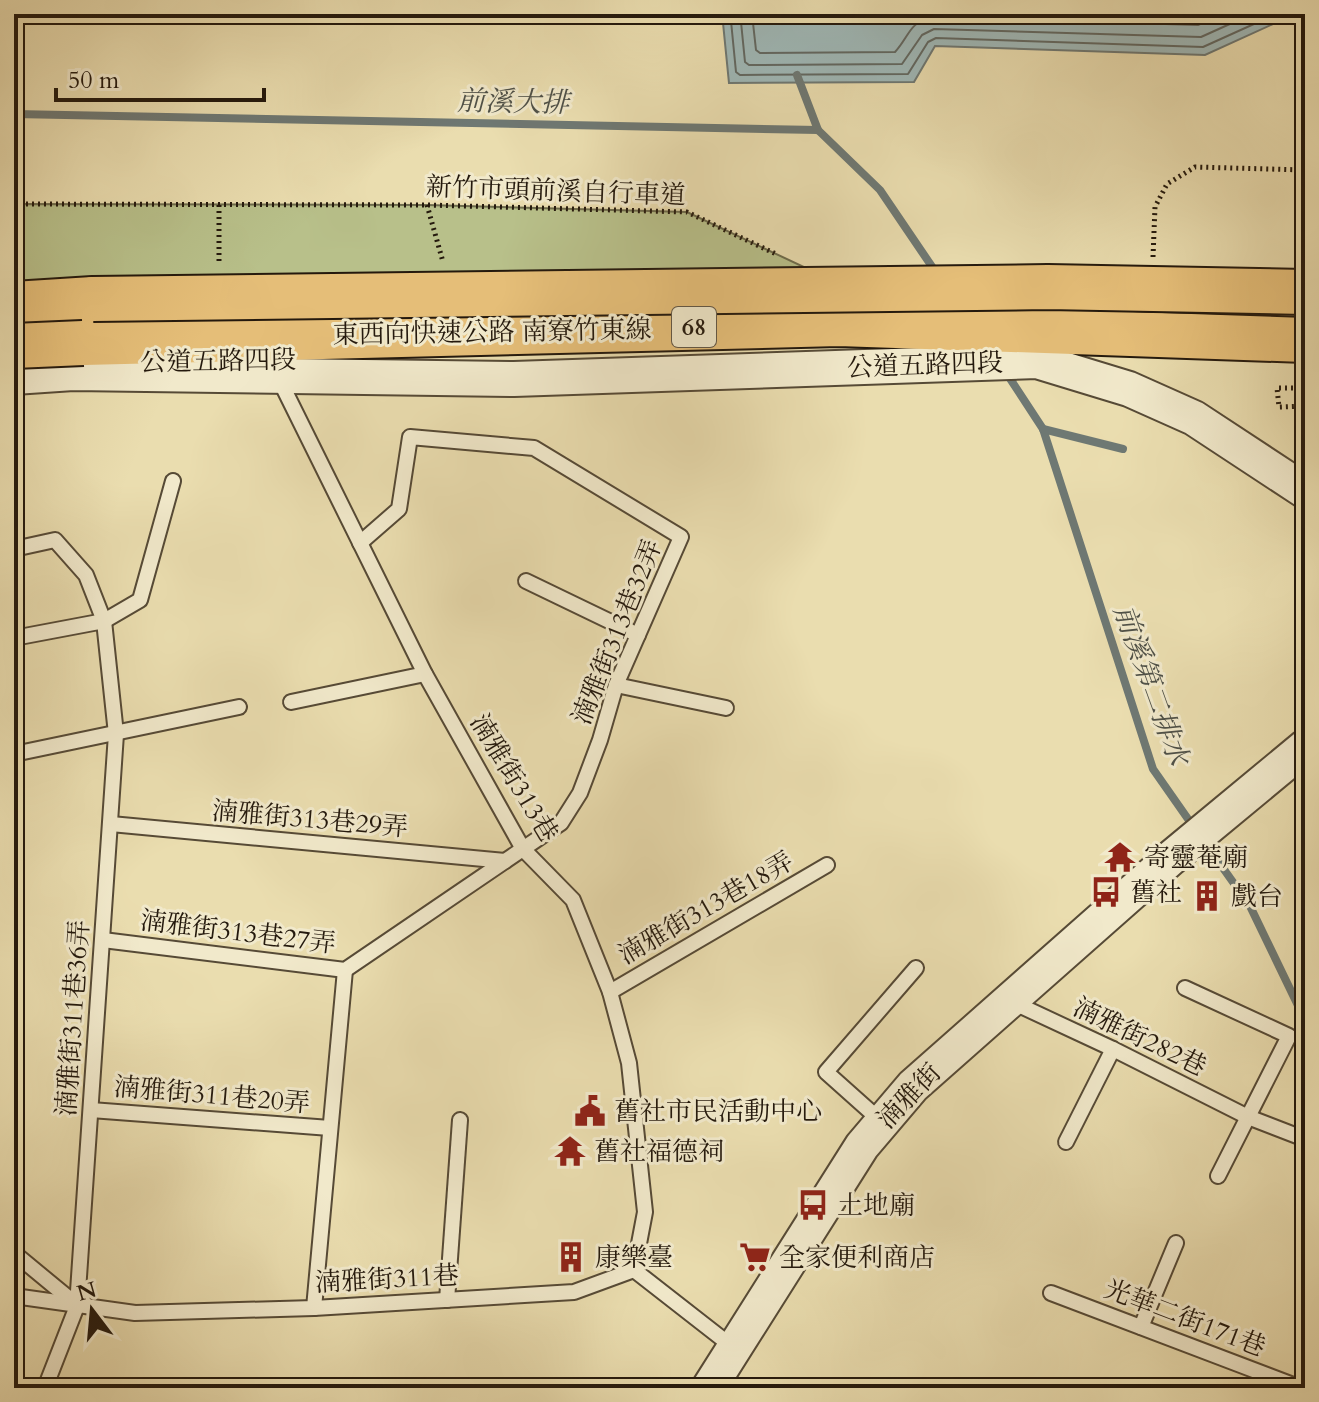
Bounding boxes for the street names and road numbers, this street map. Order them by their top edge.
street label: 新竹市頭前溪自行車道 [425,169,687,213]
road number: 68 [672,307,716,347]
street label: 東西向快速公路 南寮竹東線 [332,312,652,352]
street label: 公道五路四段 [140,342,296,380]
street label: 公道五路四段 [846,345,1004,385]
street label: 湳雅街313巷32弄 [564,534,670,730]
street label: 湳雅街313巷 [462,707,566,849]
street label: 湳雅街313巷29弄 [211,793,409,845]
street label: 湳雅街313巷18弄 [612,844,800,972]
street label: 湳雅街313巷27弄 [138,903,338,961]
street label: 湳雅街311巷36弄 [49,919,97,1117]
street label: 湳雅街282巷 [1068,990,1212,1084]
street label: 湳雅街 [869,1056,949,1136]
street label: 湳雅街311巷20弄 [113,1069,311,1121]
street label: 湳雅街311巷 [314,1258,460,1300]
street label: 光華二街171巷 [1099,1271,1271,1365]

